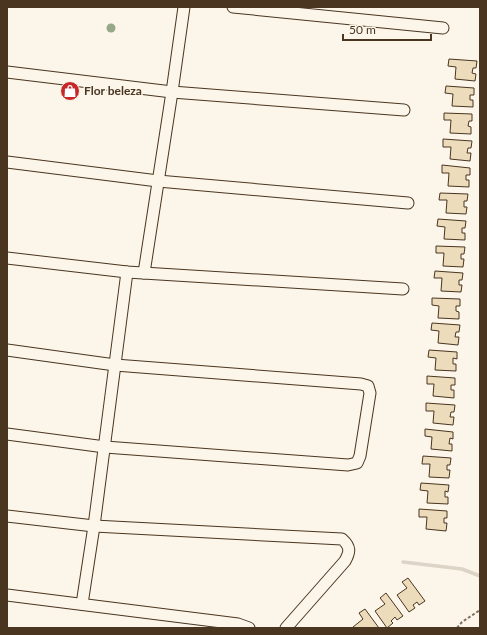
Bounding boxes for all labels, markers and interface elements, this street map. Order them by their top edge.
scale bar [343,16,431,42]
text: 50 m [349,22,376,37]
shop icon: Flor beleza [59,80,81,102]
place label: Flor beleza [84,83,142,98]

